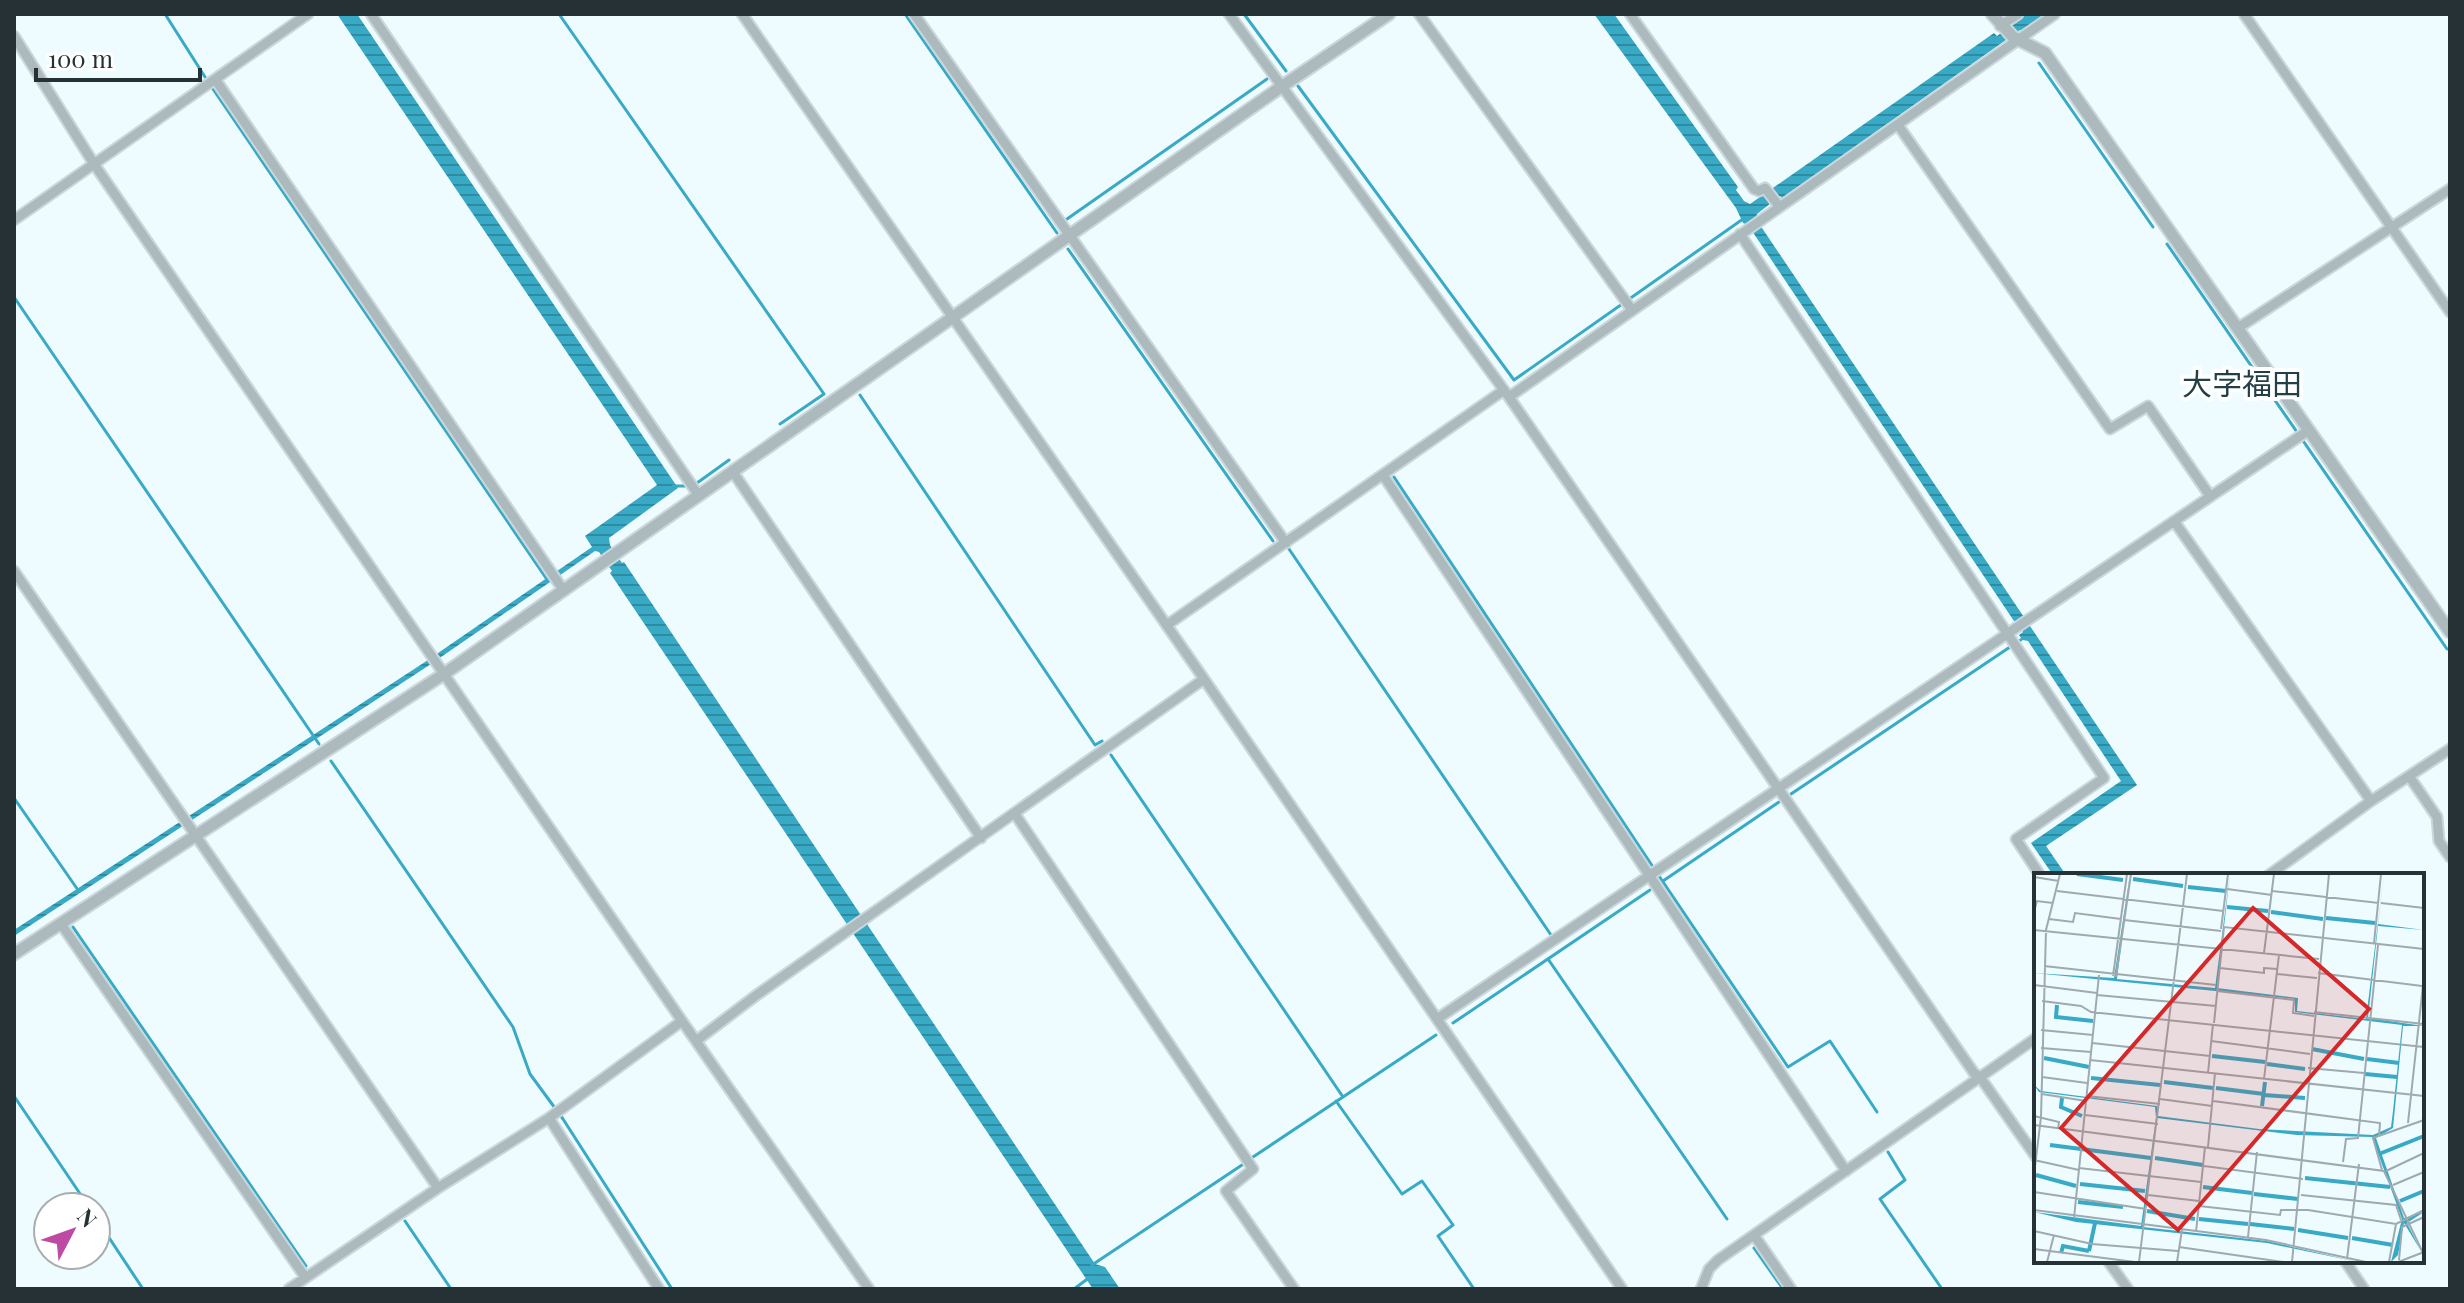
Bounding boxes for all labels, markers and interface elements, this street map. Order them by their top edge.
scale bar [36,32,200,82]
text: 100 m [48,42,113,74]
district label: 大字福田 [2182,363,2302,403]
inset map [2034,873,2424,1263]
north arrow [32,1191,112,1271]
text: N [71,1201,104,1233]

